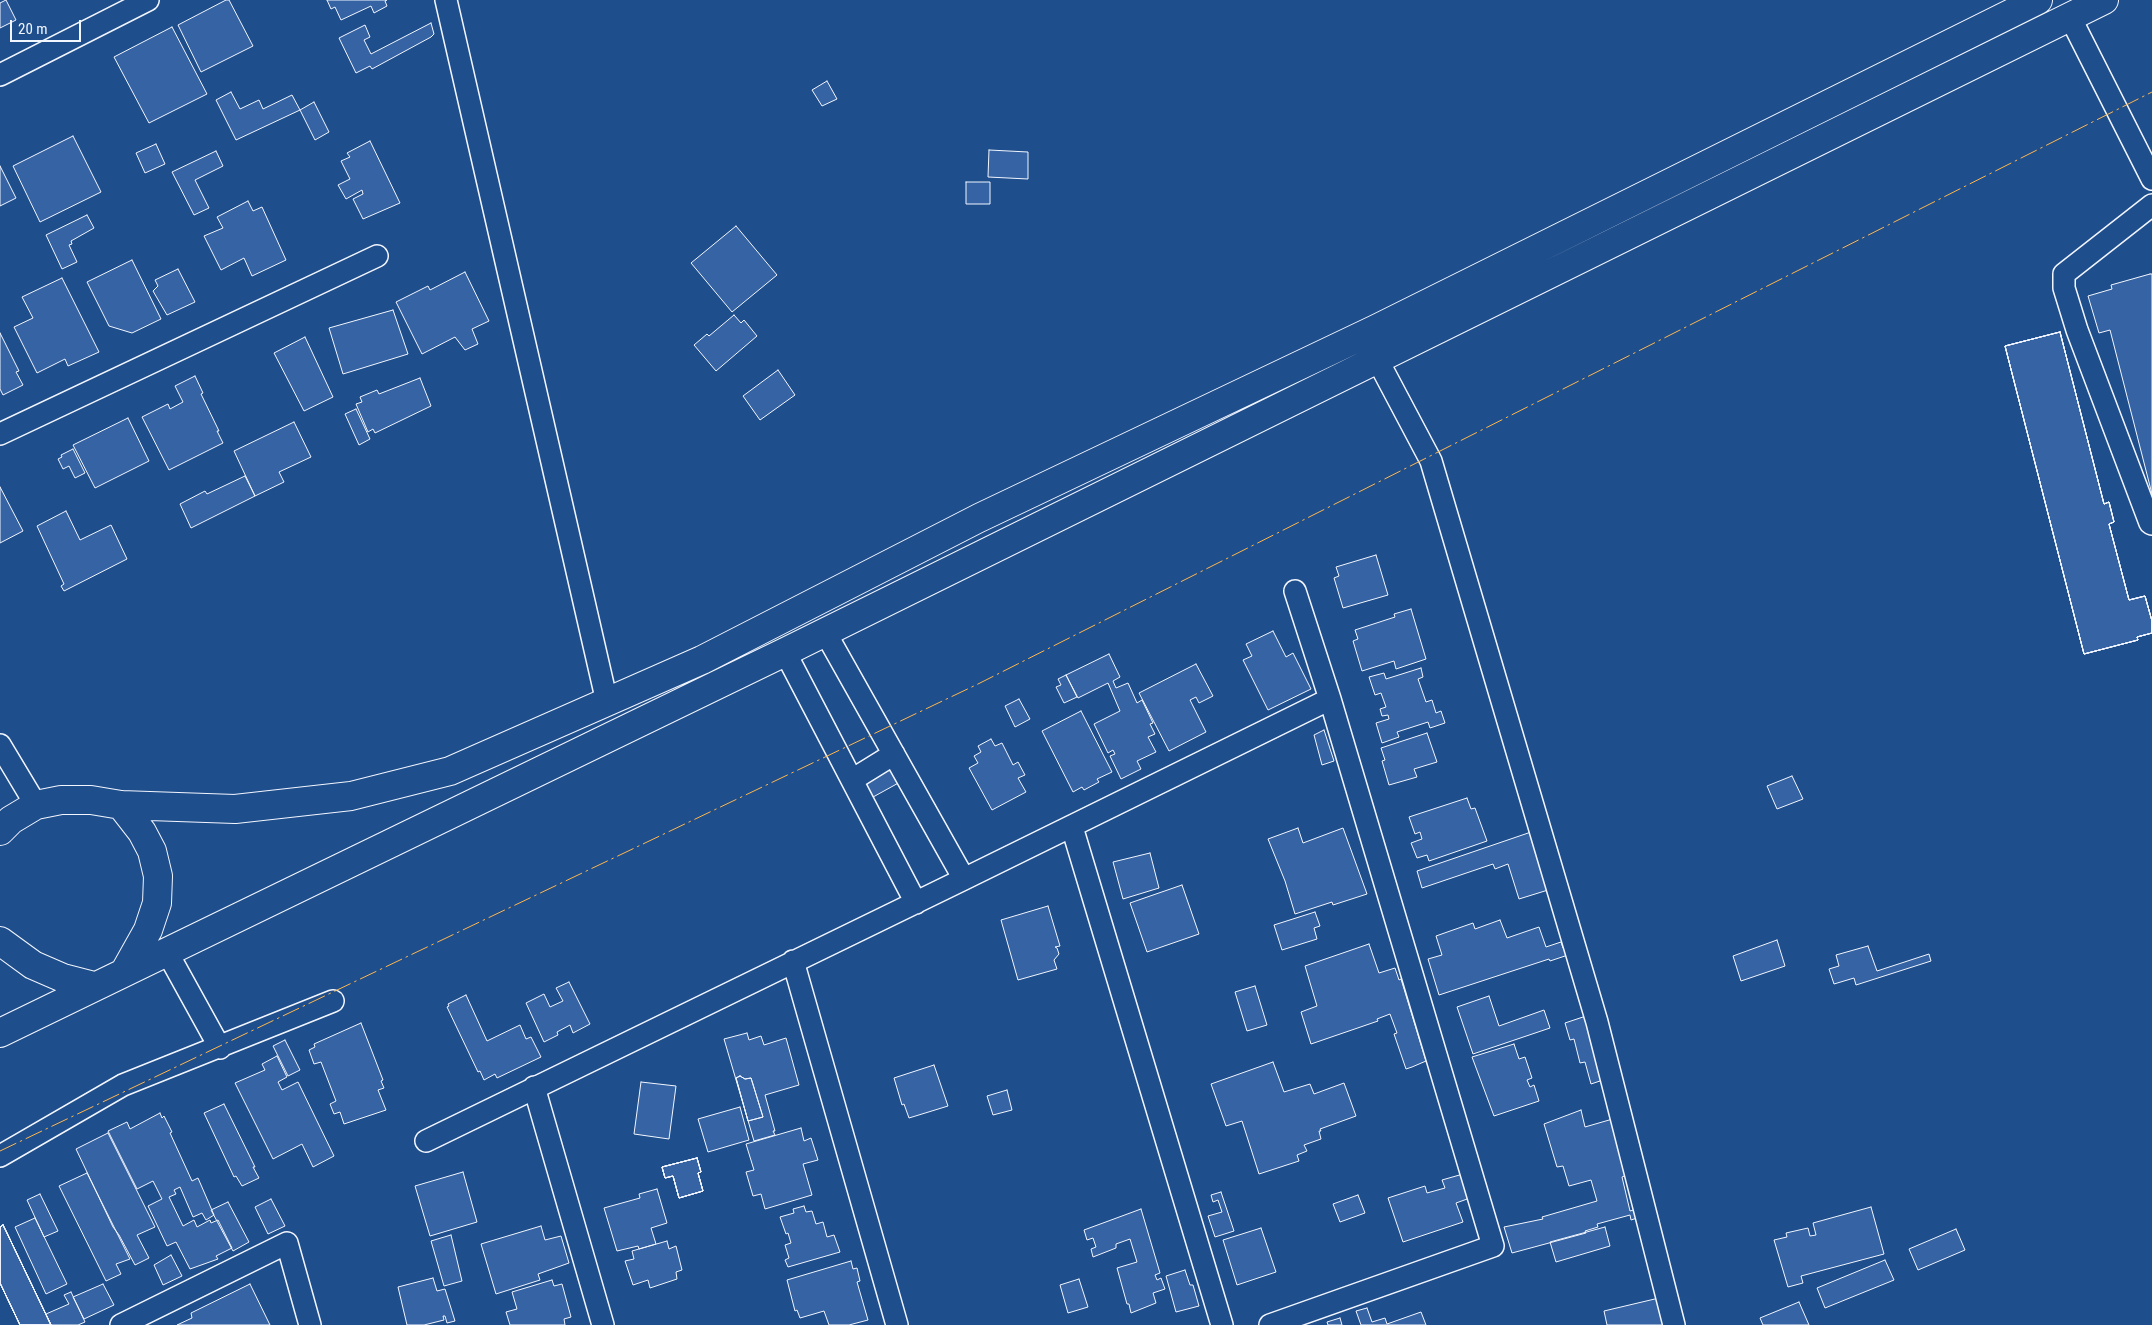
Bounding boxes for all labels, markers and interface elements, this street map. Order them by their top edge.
scale bar [12,10,84,42]
text: 20 m [18,20,48,38]

